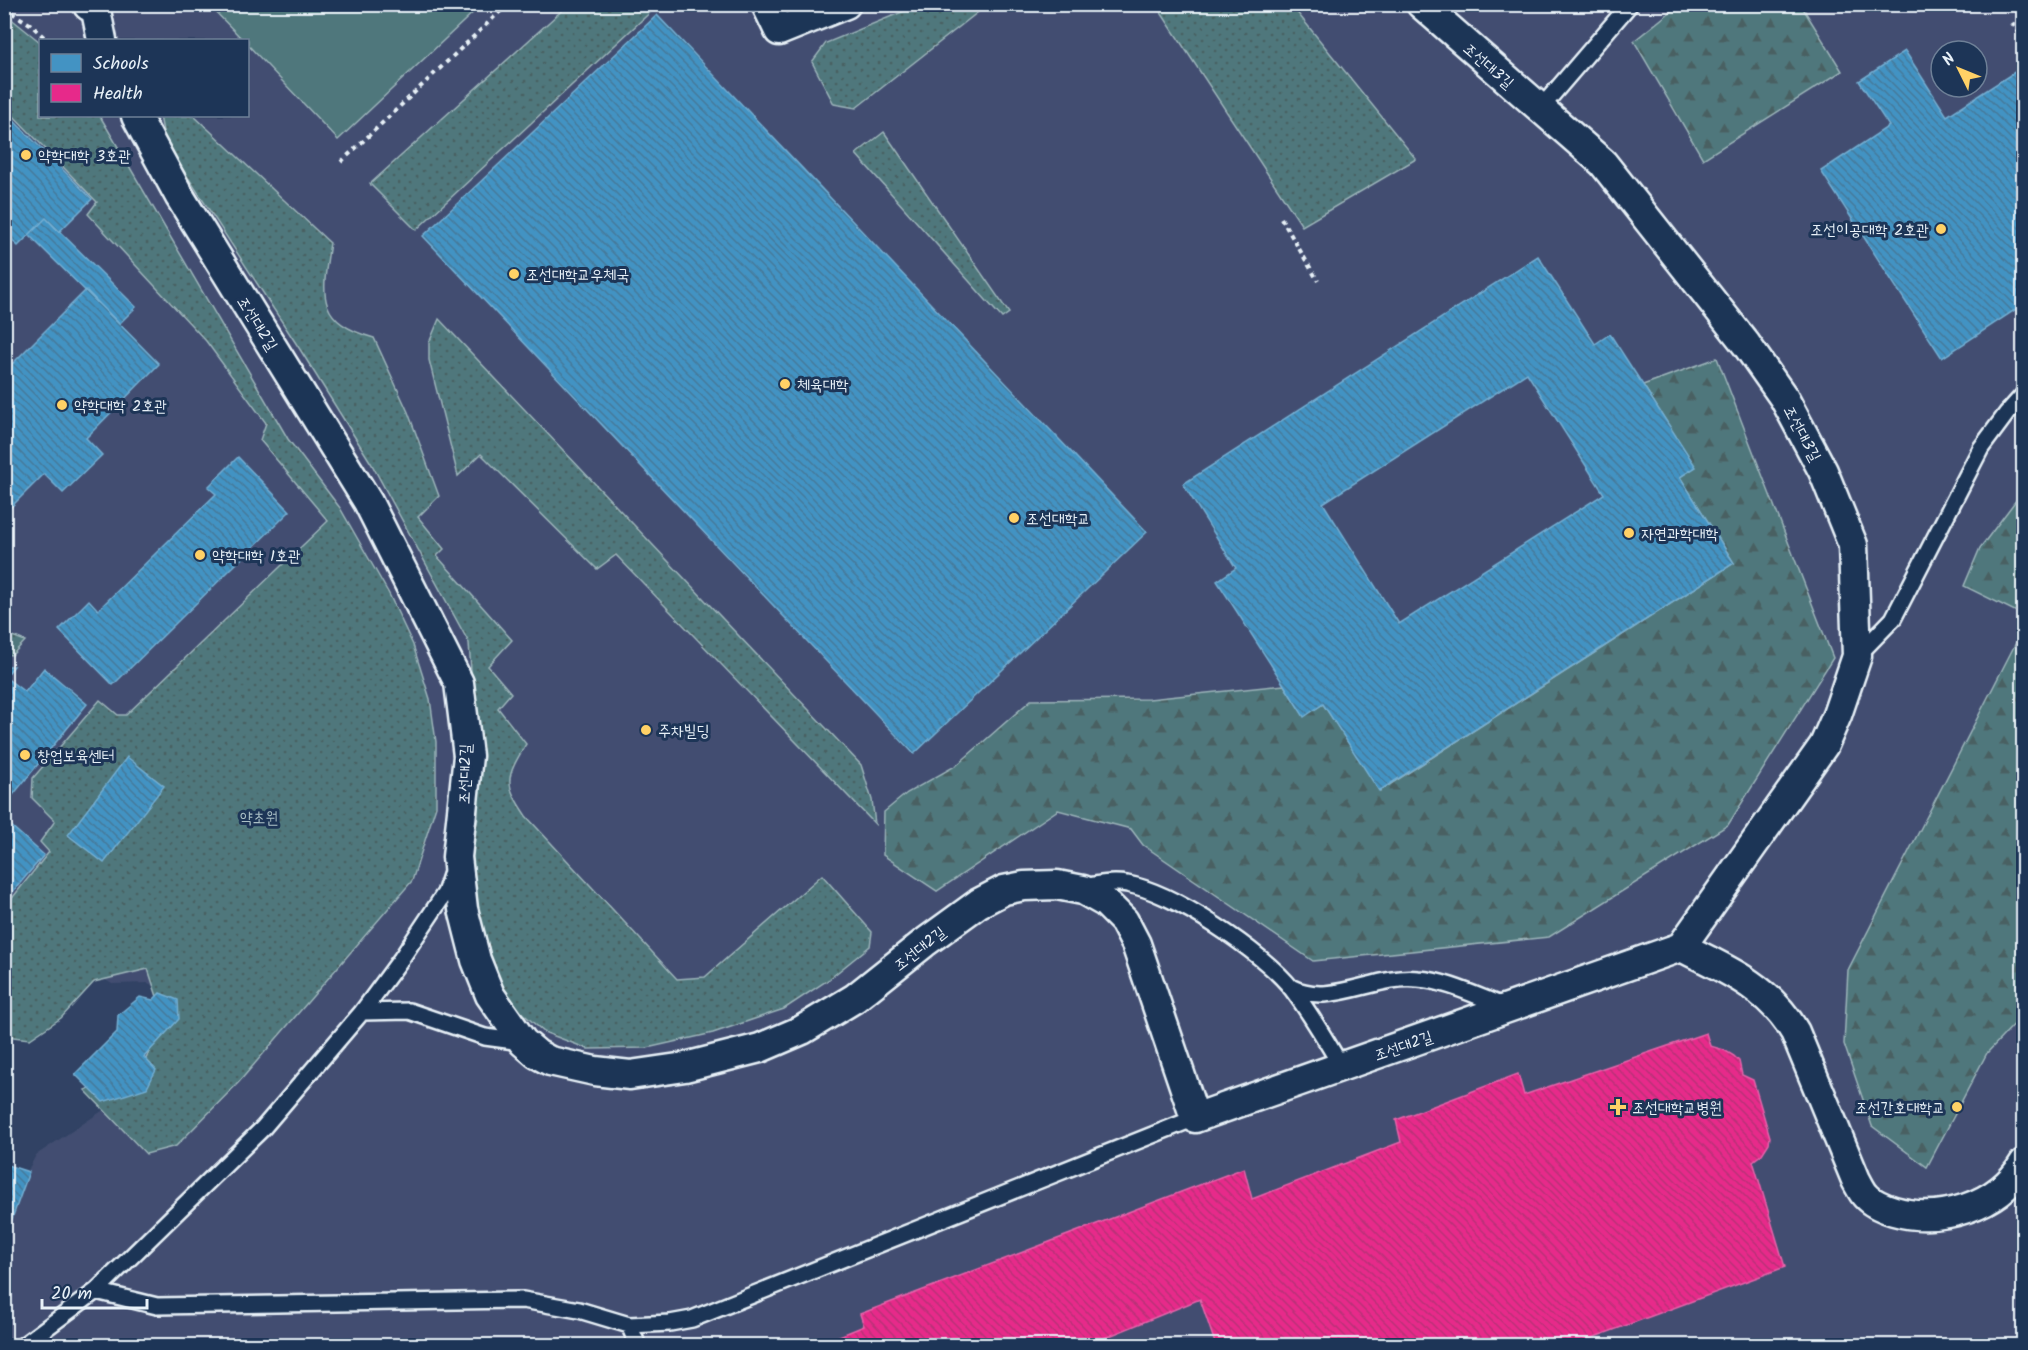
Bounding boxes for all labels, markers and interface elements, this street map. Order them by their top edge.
street label: 조선대3길 [1457,37,1519,96]
legend [39,39,249,117]
north arrow [1929,39,1989,99]
text: N [1937,48,1962,72]
text: Schools [93,50,149,79]
text: Health [93,80,143,109]
place label: 약학대학 3호관 [38,144,131,169]
marker: 약학대학 3호관 [19,148,33,162]
place label: 조선이공대학 2호관 [1810,218,1929,243]
marker: 조선이공대학 2호관 [1934,222,1948,236]
place label: 조선대학교우체국 [526,263,629,288]
marker: 조선대학교우체국 [507,267,521,281]
street label: 조선대2길 [230,291,284,356]
place label: 체육대학 [797,373,849,398]
marker: 체육대학 [778,377,792,391]
place label: 약학대학 2호관 [74,394,167,419]
marker: 약학대학 2호관 [55,398,69,412]
street label: 조선대3길 [1776,401,1827,466]
place label: 조선대학교 [1026,507,1090,532]
marker: 조선대학교 [1007,511,1021,525]
place label: 자연과학대학 [1641,522,1718,547]
marker: 자연과학대학 [1622,526,1636,540]
place label: 약학대학 1호관 [212,544,301,569]
marker: 약학대학 1호관 [193,548,207,562]
place label: 주차빌딩 [658,719,710,744]
marker: 주차빌딩 [639,723,653,737]
street label: 조선대2길 [452,743,479,805]
place label: 창업보육센터 [37,744,114,769]
marker: 창업보육센터 [18,748,32,762]
park label: 약초원 [240,806,278,831]
street label: 조선대2길 [888,921,952,978]
street label: 조선대2길 [1371,1025,1436,1068]
place label: 조선대학교병원 [1632,1096,1722,1121]
place label: 조선간호대학교 [1855,1096,1945,1121]
marker: 조선대학교병원 [1609,1098,1627,1116]
marker: 조선간호대학교 [1950,1100,1964,1114]
scale bar [42,1272,147,1310]
text: 20 m [51,1280,92,1309]

